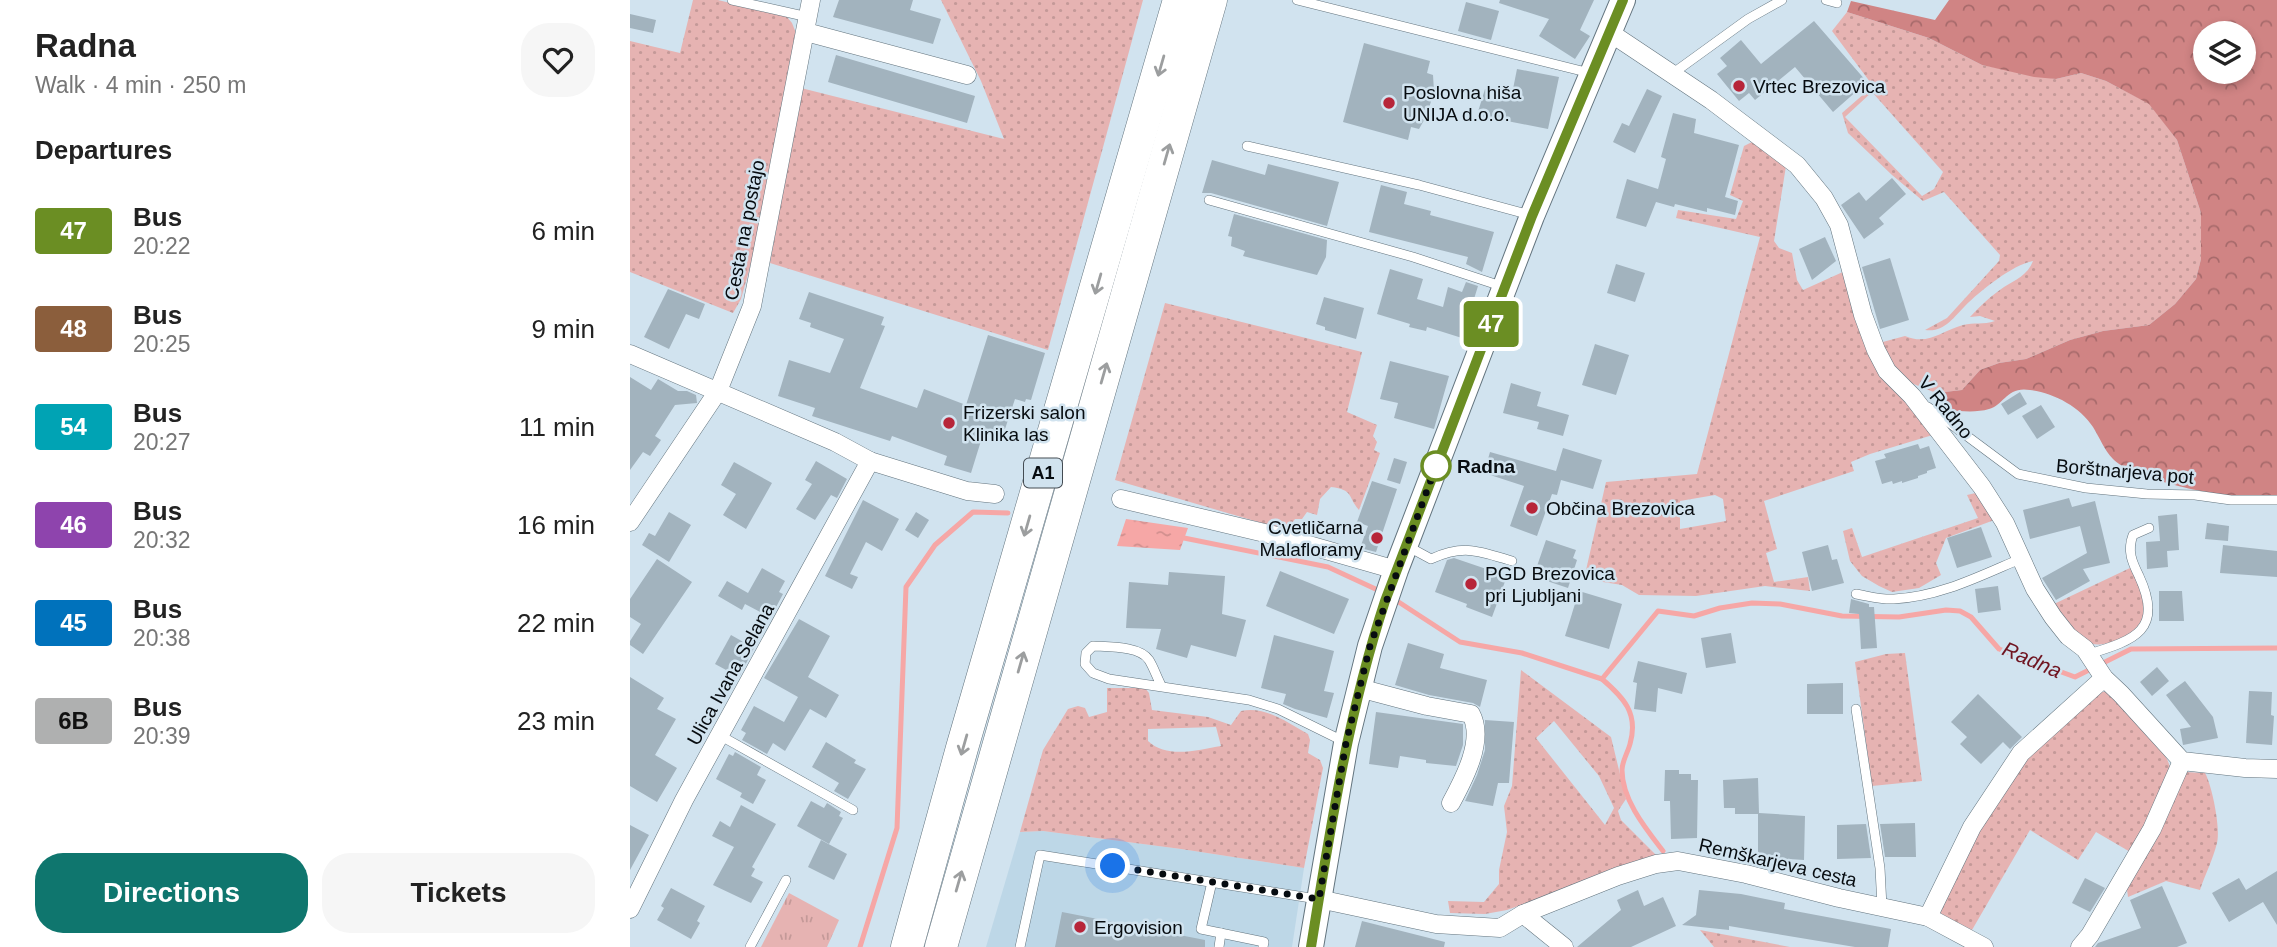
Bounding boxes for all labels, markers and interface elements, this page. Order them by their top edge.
map controls [2193,21,2256,84]
button: layers [2193,21,2256,84]
button: heart [521,23,595,97]
text: Radna [35,27,136,64]
one-way arrow [1153,54,1166,76]
text: Walk · 4 min · 250 m [35,72,246,98]
place label: Vrtec Brezovica [1753,76,1886,97]
marker: Vrtec Brezovica [1731,78,1747,94]
place label: Poslovna hiša UNIJA d.o.o. [1403,82,1522,125]
marker: Poslovna hiša UNIJA d.o.o. [1381,95,1397,111]
text: Departures [35,135,172,165]
one-way arrow [1161,144,1174,166]
street label: Cesta na postajo [721,158,768,302]
text: Bus [133,202,182,232]
text: 6 min [531,216,595,246]
text: 47 [60,217,87,244]
text: 20:22 [133,233,191,259]
one-way arrow [1090,273,1103,295]
text: Bus [133,300,182,330]
line badge: 47 [1460,301,1522,347]
text: 47 [1478,310,1504,337]
text: 9 min [531,314,595,344]
text: 48 [60,315,87,342]
text: 20:25 [133,331,191,357]
one-way arrow [1099,362,1112,384]
street label: V Radno [1914,372,1977,443]
text: Bus [133,398,182,428]
place label: Frizerski salon Klinika las [963,402,1085,445]
text: 11 min [519,412,595,442]
text: 54 [60,413,87,440]
marker: Frizerski salon Klinika las [941,415,957,431]
text: 20:27 [133,429,191,455]
marker: Radna [1421,451,1451,481]
street label: Borštnarjeva pot [2055,455,2196,488]
place label: Radna [1457,456,1516,477]
road number: A1 [1024,458,1062,488]
text: Bus [133,496,182,526]
place label: Občina Brezovica [1546,498,1695,519]
marker: Občina Brezovica [1524,500,1540,516]
text: 16 min [517,510,595,540]
text: 46 [60,511,87,538]
one-way arrow [1020,515,1033,537]
place label: Cvetličarna Malafloramy [1260,517,1363,560]
text: 20:32 [133,527,191,553]
marker: Cvetličarna Malafloramy [1369,530,1385,546]
place label: PGD Brezovica pri Ljubljani [1485,563,1615,606]
marker: PGD Brezovica pri Ljubljani [1463,576,1479,592]
text: Bus [133,594,182,624]
street label: Ulica Ivana Selana [683,599,778,749]
text: 22 min [517,608,595,638]
text: 45 [60,609,87,636]
text: 20:38 [133,625,191,651]
water label: Radna [1999,637,2065,682]
one-way arrow [1016,652,1029,674]
text: Bus [133,692,182,722]
text: 23 min [517,706,595,736]
text: 6B [58,707,89,734]
text: 20:39 [133,723,191,749]
one-way arrow [956,733,969,755]
street label: Remškarjeva cesta [1697,834,1859,891]
your location [1095,848,1130,883]
button: Directions [35,853,308,933]
button: Tickets [322,853,595,933]
one-way arrow [953,871,966,893]
place label: Ergovision [1094,917,1183,938]
marker: Ergovision [1072,919,1088,935]

